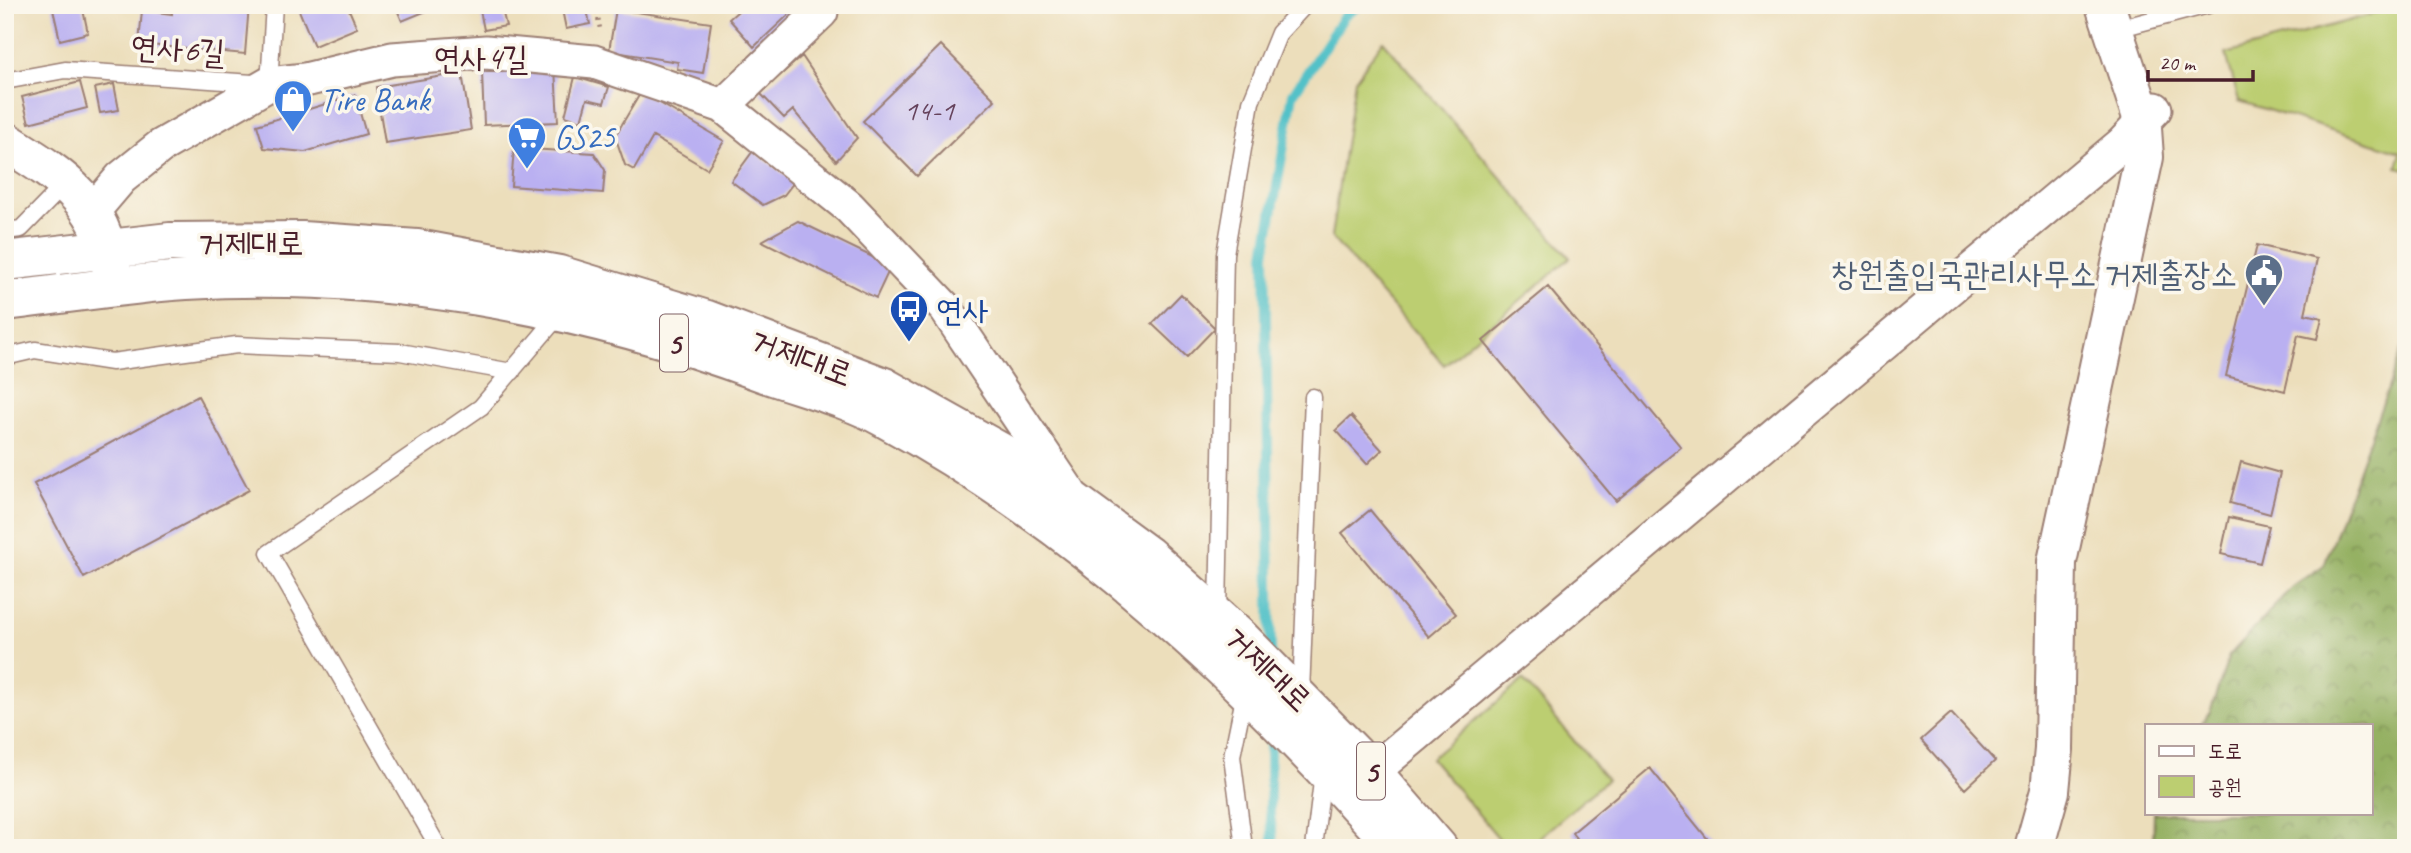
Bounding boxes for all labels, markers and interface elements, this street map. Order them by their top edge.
street label: 연사6길 [129,25,227,73]
street label: 연사4길 [434,37,528,79]
scale bar [2148,38,2254,82]
text: 20 m [2159,50,2197,76]
shop icon: Tire Bank [272,78,314,133]
place label: Tire Bank [320,79,431,121]
house number: 14-1 [904,91,956,129]
supermarket icon: GS25 [506,115,548,170]
place label: GS25 [554,116,617,158]
street label: 거제대로 [198,222,304,264]
public building icon: 창원출입국관리사무소 거제출장소 [2243,252,2285,307]
place label: 창원출입국관리사무소 거제출장소 [1831,253,2237,295]
bus stop icon: 연사 [888,288,930,343]
place label: 연사 [936,289,989,331]
road number: 5 [660,314,688,372]
street label: 거제대로 [745,318,859,396]
street label: 거제대로 [1216,617,1321,721]
legend [2145,724,2372,814]
text: 도로 [2208,738,2242,764]
road number: 5 [1357,742,1385,800]
text: 공원 [2208,774,2242,800]

